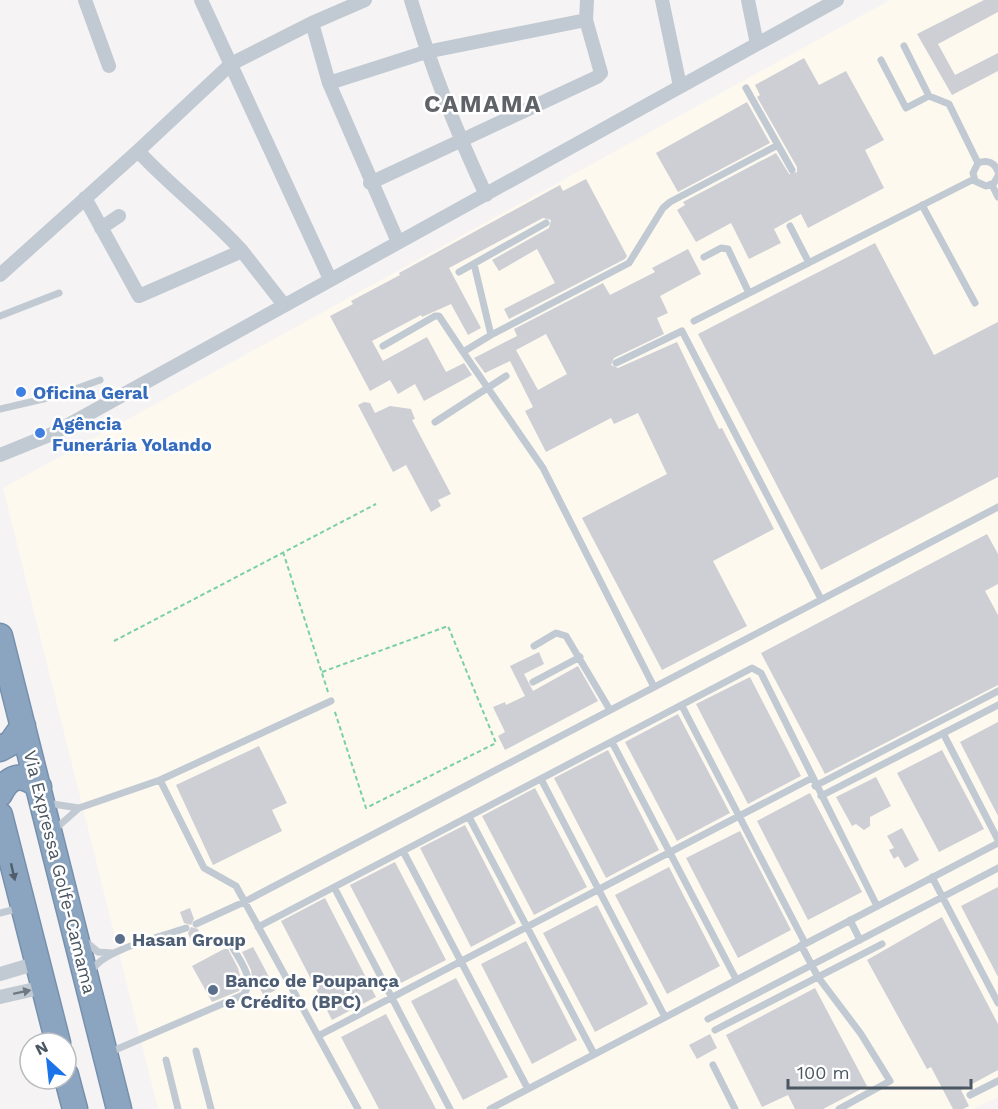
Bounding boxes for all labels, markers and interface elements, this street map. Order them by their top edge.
district label: CAMAMA [424,90,542,118]
place label: Oficina Geral [33,382,148,403]
marker: Oficina Geral [14,385,28,399]
place label: Agência Funerária Yolando [52,413,212,455]
marker: Agência Funerária Yolando [33,426,47,440]
street label: Via Expressa Golfe-Camama [20,748,100,996]
one-way arrow [9,863,19,881]
place label: Hasan Group [132,929,246,950]
marker: Hasan Group [113,932,127,946]
place label: Banco de Poupança e Crédito (BPC) [225,970,400,1012]
marker: Banco de Poupança e Crédito (BPC) [206,983,220,997]
one-way arrow [13,987,31,997]
north arrow [18,1031,78,1091]
text: N [32,1037,51,1059]
scale bar [788,1052,971,1090]
text: 100 m [797,1062,850,1083]

